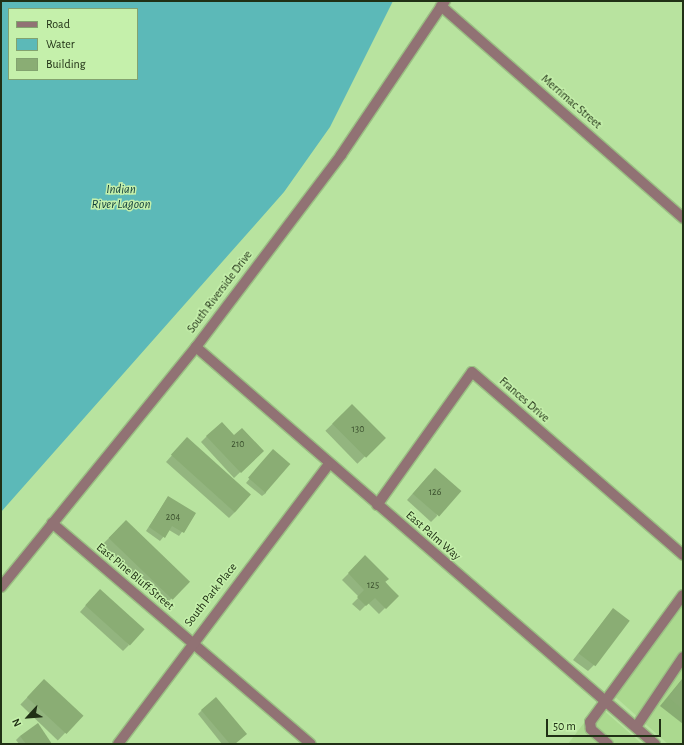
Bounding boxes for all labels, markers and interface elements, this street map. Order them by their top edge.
legend [8,8,138,80]
text: Road [46,18,70,30]
text: Water [46,38,75,50]
text: Building [46,58,86,70]
street label: Merrimac Street [538,72,604,132]
water label: Indian River Lagoon [91,183,151,214]
street label: South Riverside Drive [184,248,256,336]
street label: Frances Drive [496,374,552,426]
house number: 130 [352,424,364,436]
house number: 210 [231,439,245,451]
house number: 126 [429,487,441,499]
street label: East Palm Way [403,508,463,564]
house number: 204 [166,512,180,524]
street label: East Pine Bluff Street [93,540,177,614]
street label: South Park Place [182,560,240,630]
house number: 125 [367,580,379,592]
north arrow [8,697,48,737]
scale bar [548,711,663,737]
text: N [10,717,23,728]
text: 50 m [553,720,576,732]

